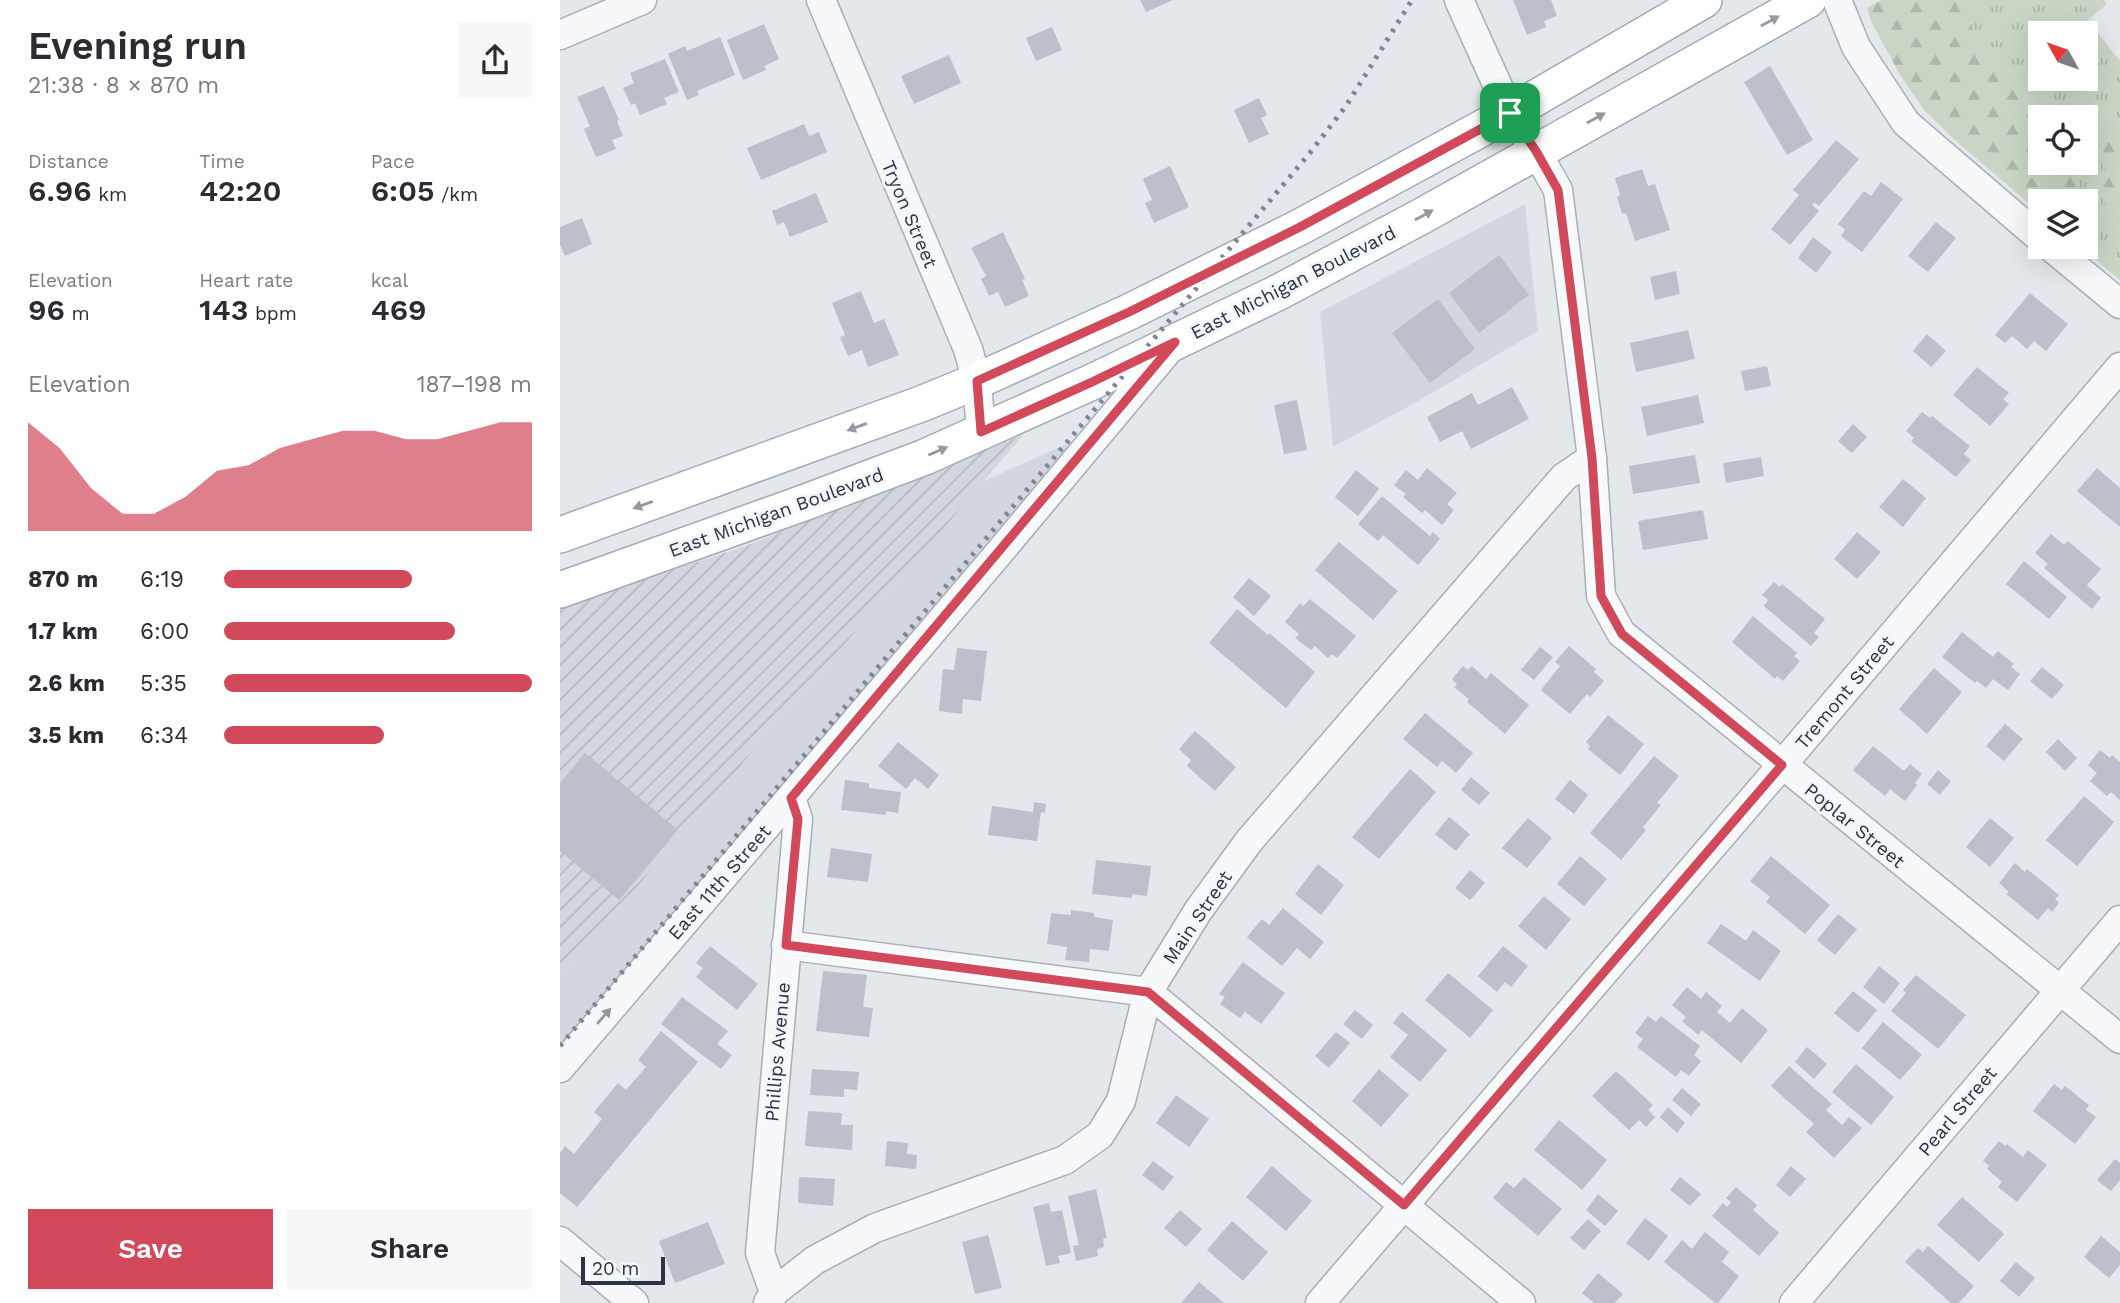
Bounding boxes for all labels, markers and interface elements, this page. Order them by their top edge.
one-way arrow [1760,15,1779,27]
north arrow [2028,21,2098,91]
map controls [2028,21,2098,259]
button: share [458,23,532,97]
text: Evening run [28,24,247,68]
text: 21:38 · 8 × 870 m [28,72,219,99]
pin [1480,83,1540,143]
icon: arrive [1491,94,1529,132]
button: locate [2028,105,2098,175]
one-way arrow [1586,112,1605,124]
text: Distance [28,150,109,173]
text: Time [199,150,245,173]
text: Pace [371,150,415,173]
street label: Tryon Street [877,157,943,271]
text: 6.96 [28,173,92,208]
text: 42:20 [199,173,282,208]
text: 6:05 [371,173,434,208]
text: km [92,183,127,206]
text: /km [434,183,478,206]
button: layers [2028,189,2098,259]
one-way arrow [1414,209,1434,220]
street label: East Michigan Boulevard [1187,221,1400,344]
text: Elevation [28,269,113,292]
text: Heart rate [199,269,293,292]
text: kcal [371,269,408,292]
text: 96 [28,292,65,327]
text: 143 [199,292,248,327]
text: 469 [371,292,427,327]
text: m [65,302,90,325]
text: bpm [248,302,297,325]
text: Elevation [28,371,131,398]
text: 187–198 m [417,371,532,398]
one-way arrow [847,422,868,433]
one-way arrow [928,445,949,456]
street label: East Michigan Boulevard [666,463,887,562]
one-way arrow [633,500,654,511]
text: 870 m [28,566,98,593]
text: 6:19 [140,566,184,593]
text: 1.7 km [28,618,98,645]
text: 6:00 [140,618,189,645]
street label: Tremont Street [1790,631,1899,754]
text: 2.6 km [28,670,105,697]
text: 5:35 [140,670,187,697]
text: 3.5 km [28,722,104,749]
text: 6:34 [140,722,188,749]
street label: Poplar Street [1800,778,1909,873]
street label: East 11th Street [663,820,776,945]
street label: Main Street [1158,866,1237,968]
street label: Phillips Avenue [760,981,795,1123]
one-way arrow [596,1008,611,1025]
street label: Pearl Street [1913,1062,2001,1161]
button: Save [28,1209,273,1289]
button: Share [287,1209,532,1289]
scale bar [581,1254,665,1286]
text: 20 m [592,1257,639,1280]

